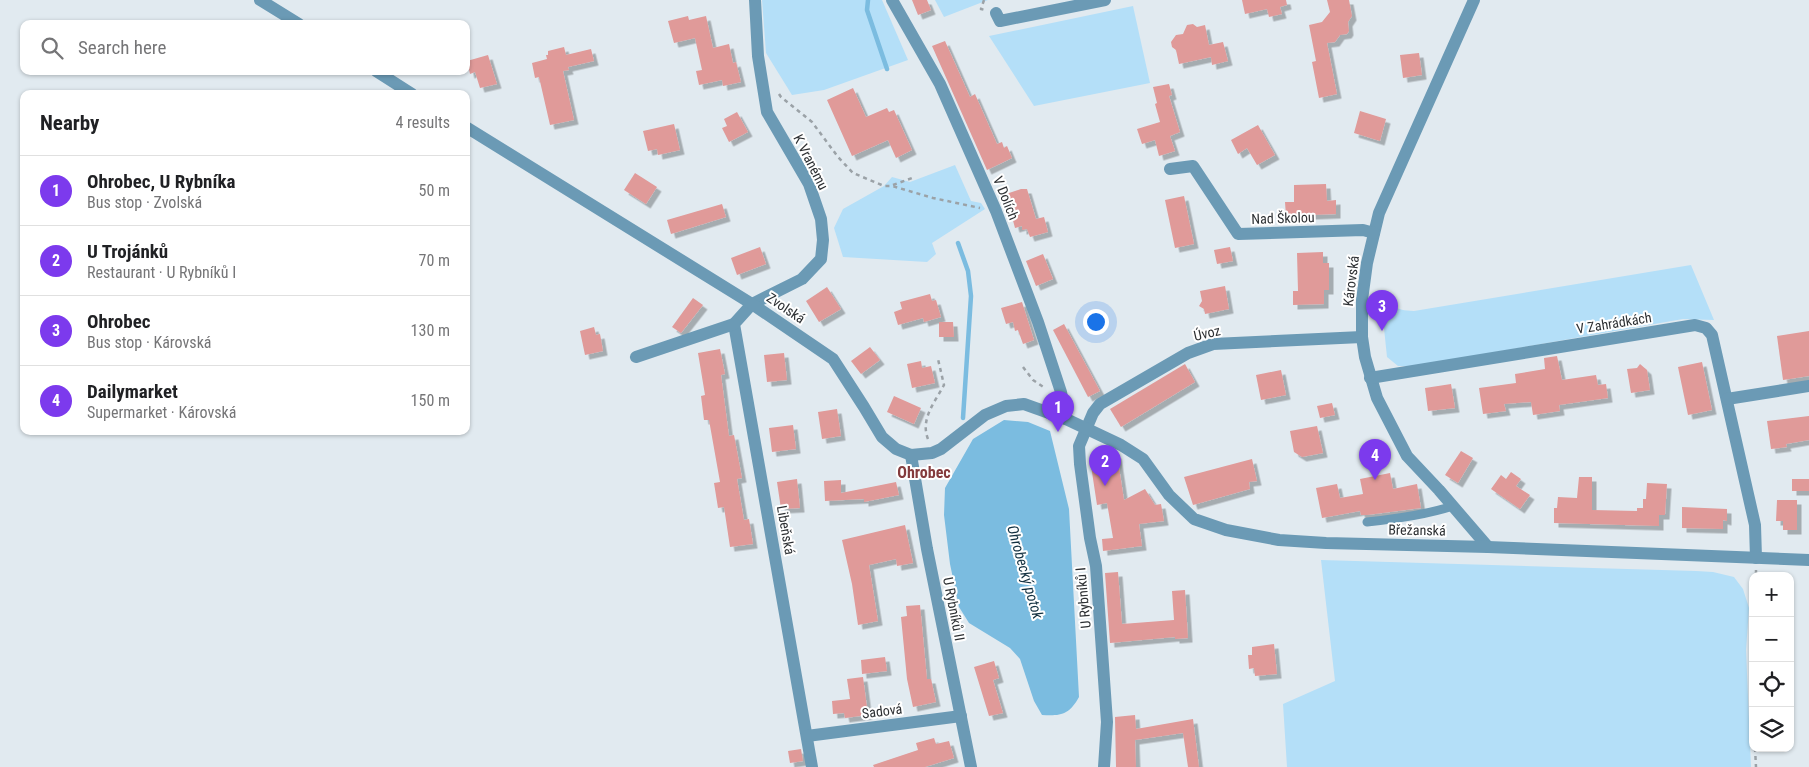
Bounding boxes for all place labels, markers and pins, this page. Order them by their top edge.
pin: 3 [1366,290,1398,331]
pin: 1 [1042,391,1074,432]
pin: 4 [1359,439,1391,480]
pin: 2 [1089,445,1121,486]

